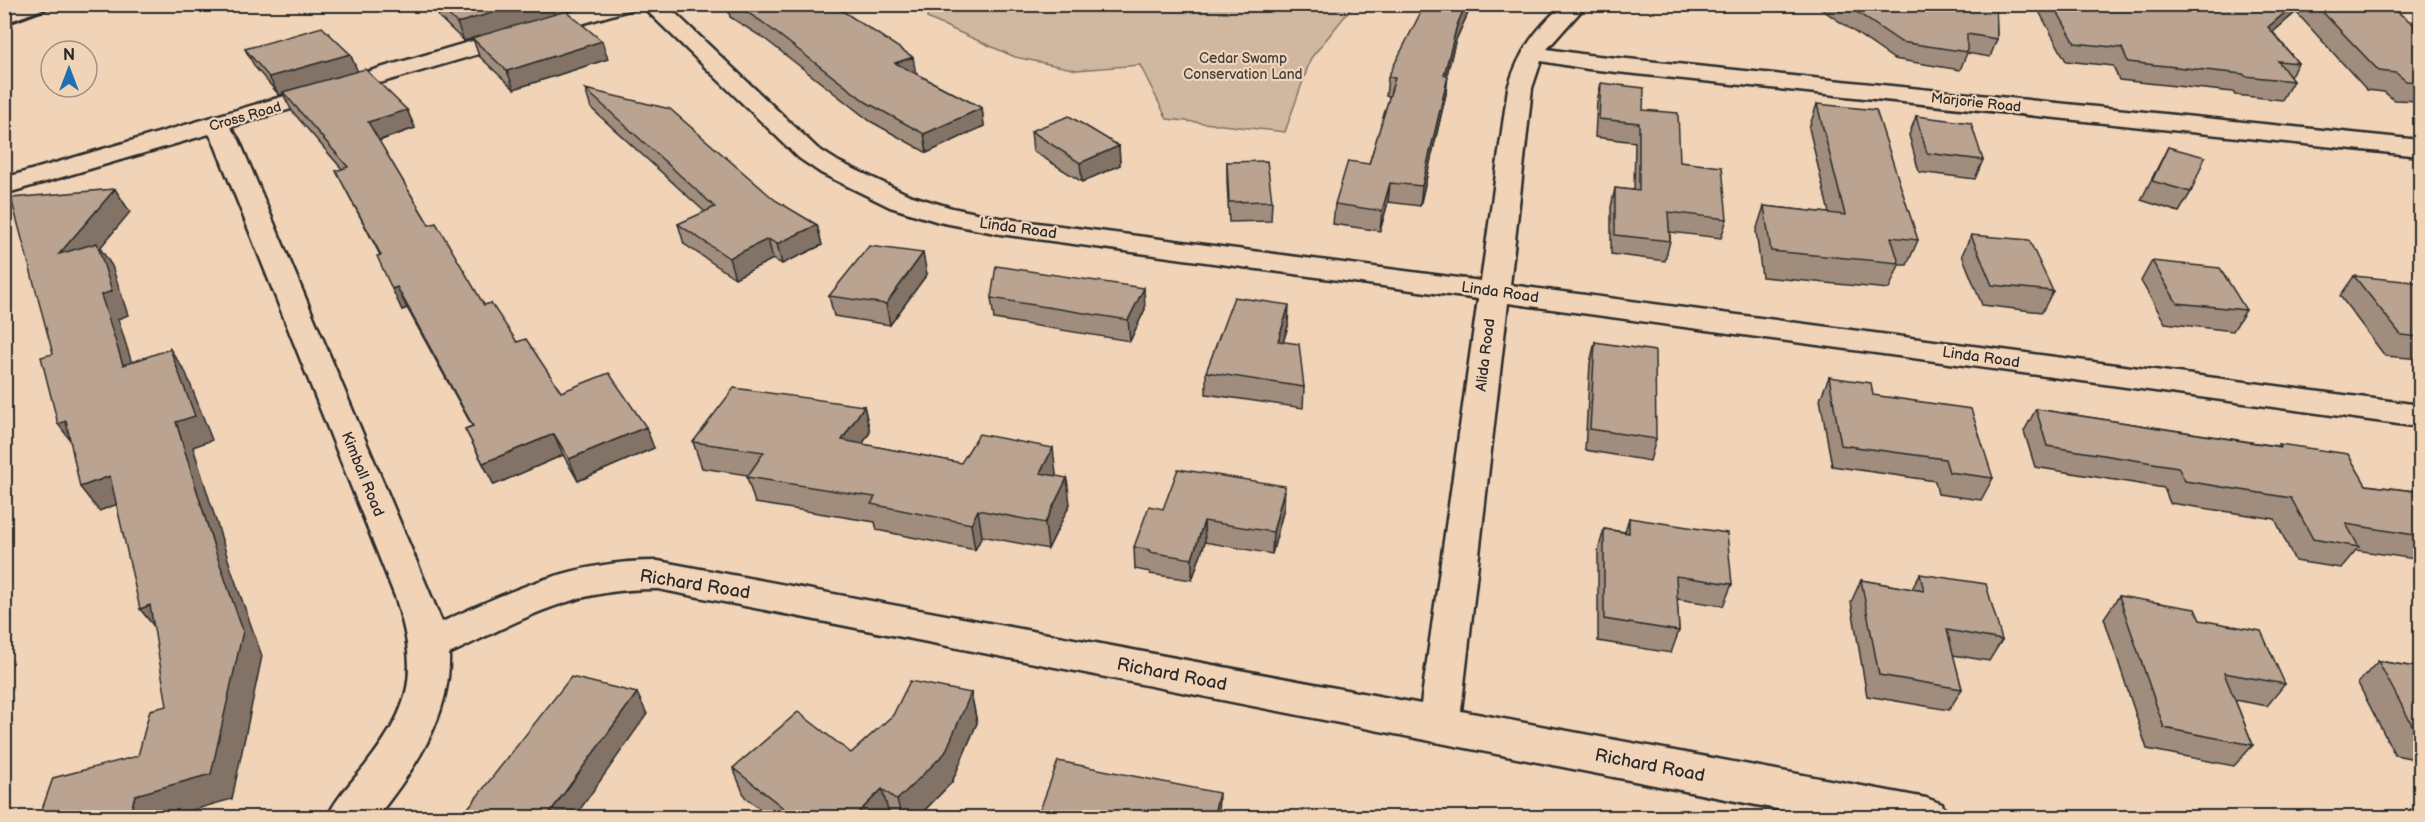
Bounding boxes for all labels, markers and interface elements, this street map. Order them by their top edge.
north arrow [39,39,99,99]
text: N [63,46,75,65]
park label: Cedar Swamp Conservation Land [1183,50,1303,83]
street label: Marjorie Road [1930,89,2022,116]
street label: Cross Road [207,98,283,135]
street label: Linda Road [978,214,1058,243]
street label: Linda Road [1460,278,1540,307]
street label: Alida Road [1472,317,1499,393]
street label: Linda Road [1941,343,2021,372]
street label: Kimball Road [337,429,388,519]
street label: Richard Road [638,565,752,604]
street label: Richard Road [1115,654,1229,695]
street label: Richard Road [1593,745,1707,786]

